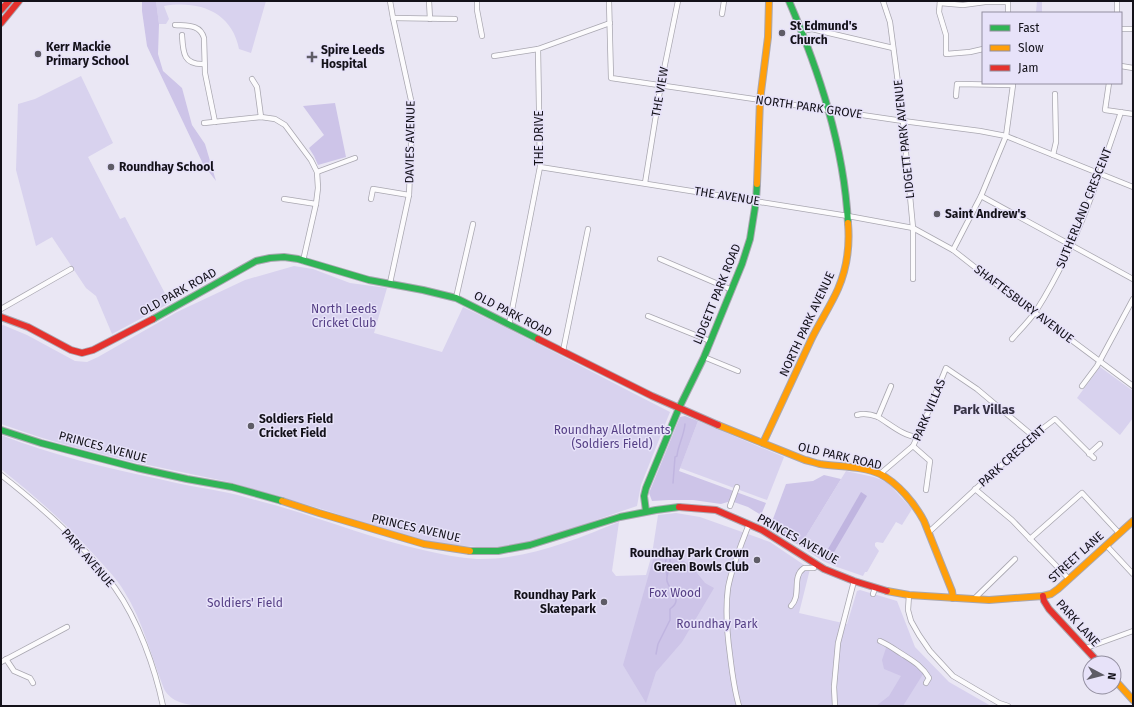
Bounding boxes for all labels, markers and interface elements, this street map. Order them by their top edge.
legend [982,12,1122,84]
place label: St Edmund's Church [790,19,857,47]
text: Fast [1018,21,1040,35]
marker: St Edmund's Church [777,28,787,38]
place label: Kerr Mackie Primary School [46,40,129,68]
text: Slow [1018,41,1044,55]
place label: Spire Leeds Hospital [321,43,385,71]
marker: Kerr Mackie Primary School [33,49,43,59]
marker: Spire Leeds Hospital [306,51,318,63]
text: Jam [1018,61,1038,75]
street label: THE VIEW [649,66,671,118]
street label: LIDGETT PARK AVENUE [891,79,917,199]
street label: NORTH PARK GROVE [755,93,863,121]
street label: DAVIES AVENUE [402,100,418,184]
street label: THE DRIVE [532,110,546,166]
street label: SUTHERLAND CRESCENT [1053,145,1115,270]
place label: Roundhay School [119,160,214,174]
marker: Roundhay School [106,162,116,172]
street label: THE AVENUE [693,184,761,208]
place label: Saint Andrew's [945,207,1026,221]
marker: Saint Andrew's [932,209,942,219]
street label: LIDGETT PARK ROAD [690,241,744,346]
street label: SHAFTESBURY AVENUE [972,262,1076,346]
street label: OLD PARK ROAD [137,265,219,319]
street label: NORTH PARK AVENUE [777,269,837,379]
street label: OLD PARK ROAD [472,288,555,340]
park label: North Leeds Cricket Club [311,302,377,330]
street label: PARK VILLAS [910,376,949,443]
district label: Park Villas [953,402,1016,417]
place label: Soldiers Field Cricket Field [259,412,333,440]
marker: Soldiers Field Cricket Field [246,421,256,431]
street label: PARK CRESCENT [976,422,1049,490]
park label: Roundhay Allotments (Soldiers Field) [554,423,671,451]
street label: PRINCES AVENUE [57,428,149,466]
street label: OLD PARK ROAD [797,440,884,473]
street label: PRINCES AVENUE [370,511,462,545]
street label: PRINCES AVENUE [755,511,841,567]
street label: PARK AVENUE [59,526,117,590]
street label: STREET LANE [1046,529,1106,585]
place label: Roundhay Park Crown Green Bowls Club [630,546,749,574]
marker: Roundhay Park Crown Green Bowls Club [752,555,762,565]
park label: Fox Wood [649,586,701,600]
place label: Roundhay Park Skatepark [514,588,596,616]
park label: Soldiers' Field [207,596,283,610]
marker: Roundhay Park Skatepark [599,597,609,607]
street label: PARK LANE [1053,597,1103,649]
park label: Roundhay Park [676,617,759,631]
north arrow [1082,655,1122,695]
text: N [1105,672,1118,681]

